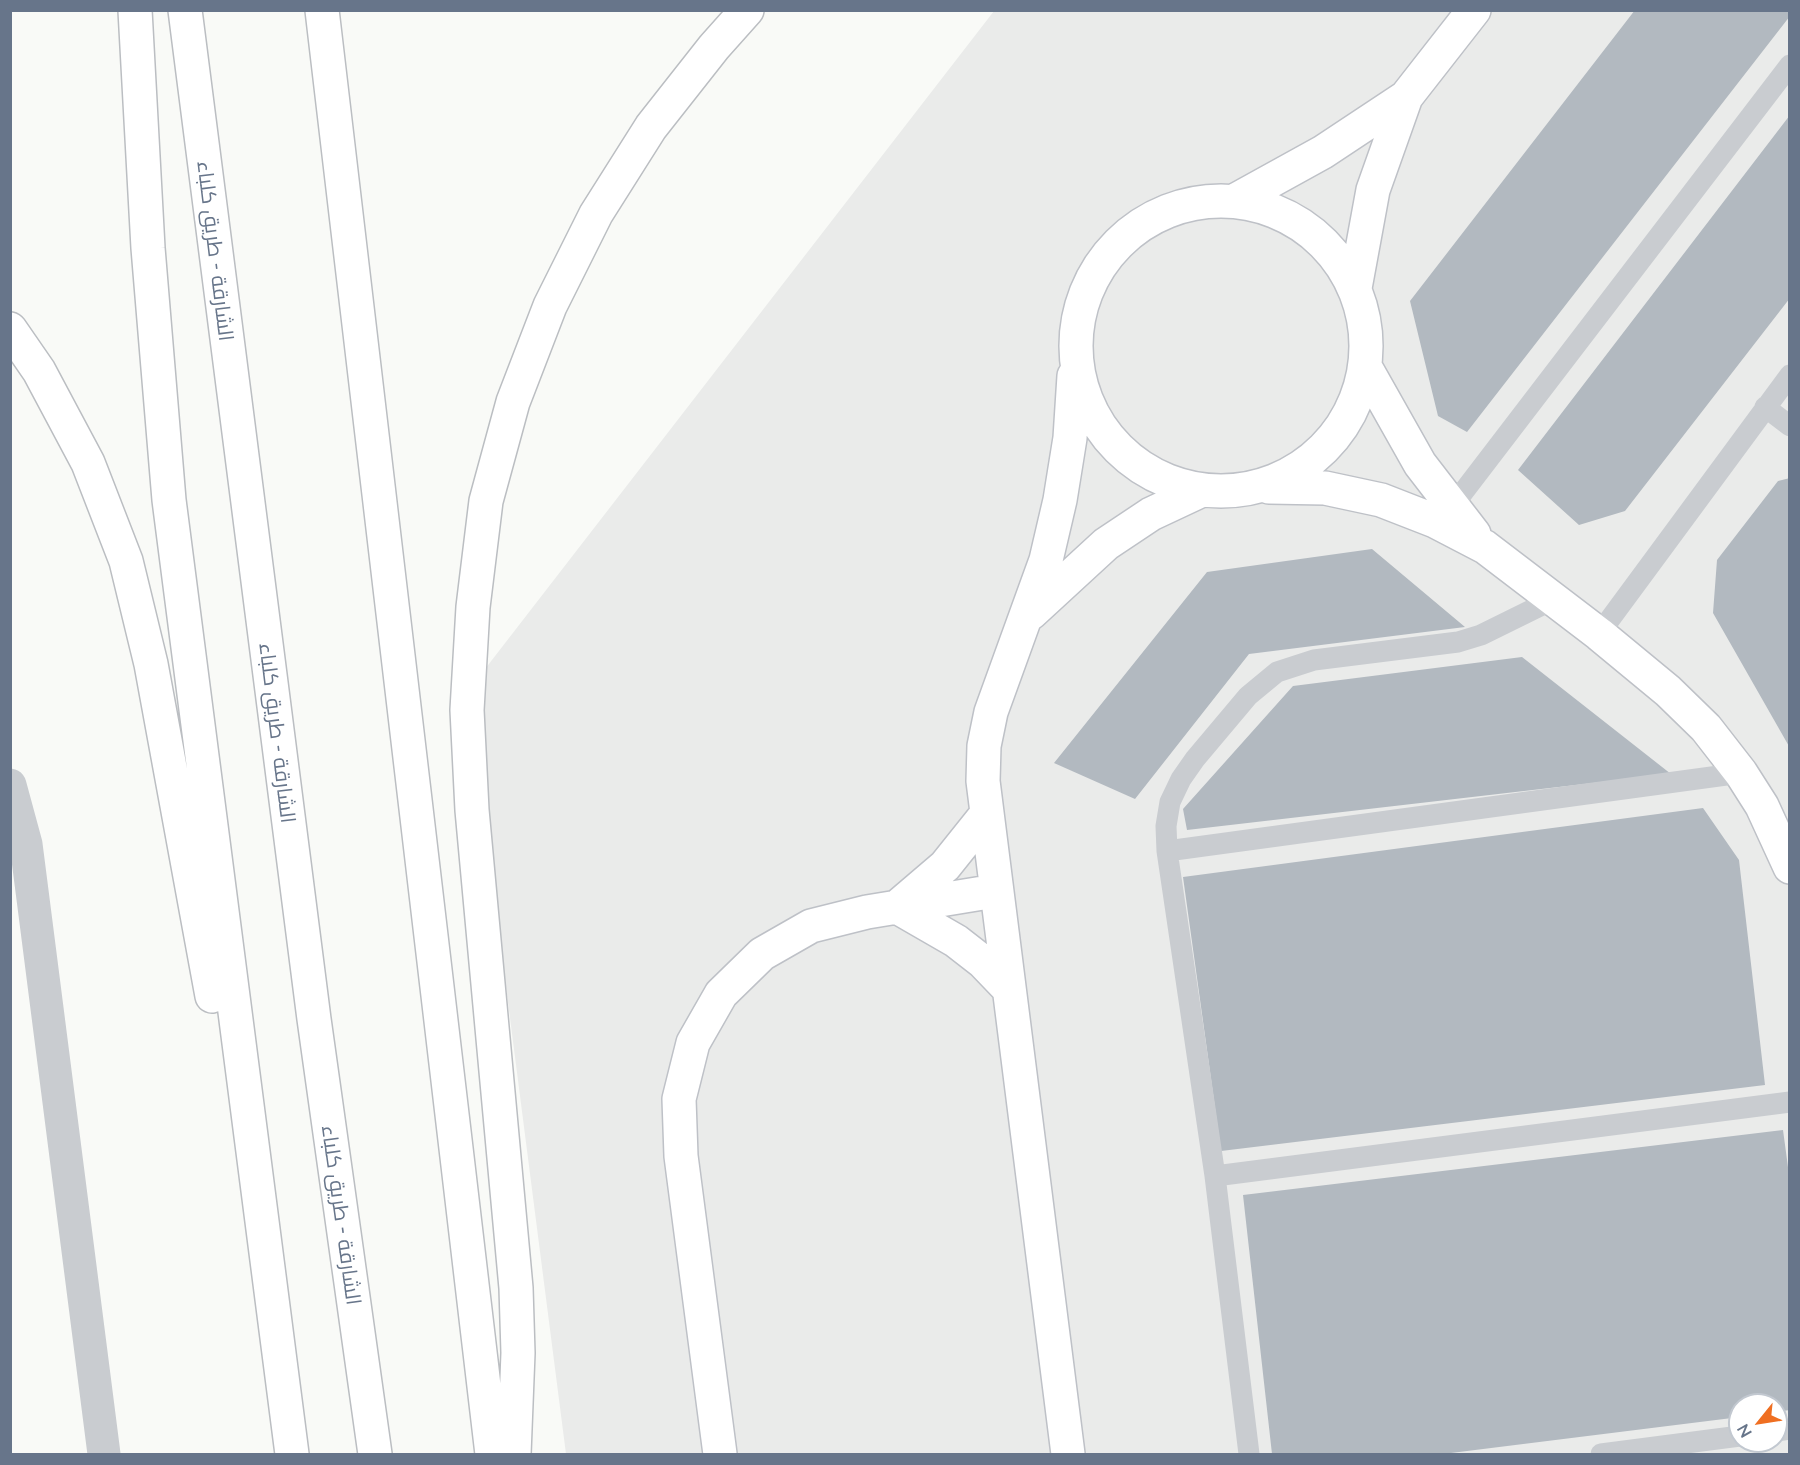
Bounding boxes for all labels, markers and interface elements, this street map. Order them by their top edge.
street label: الشارقة - طريق كلباء [191,159,239,343]
street label: الشارقة - طريق كلباء [253,641,301,825]
street label: الشارقة - طريق كلباء [316,1123,366,1307]
north arrow [1728,1393,1788,1453]
text: N [1732,1421,1755,1441]

